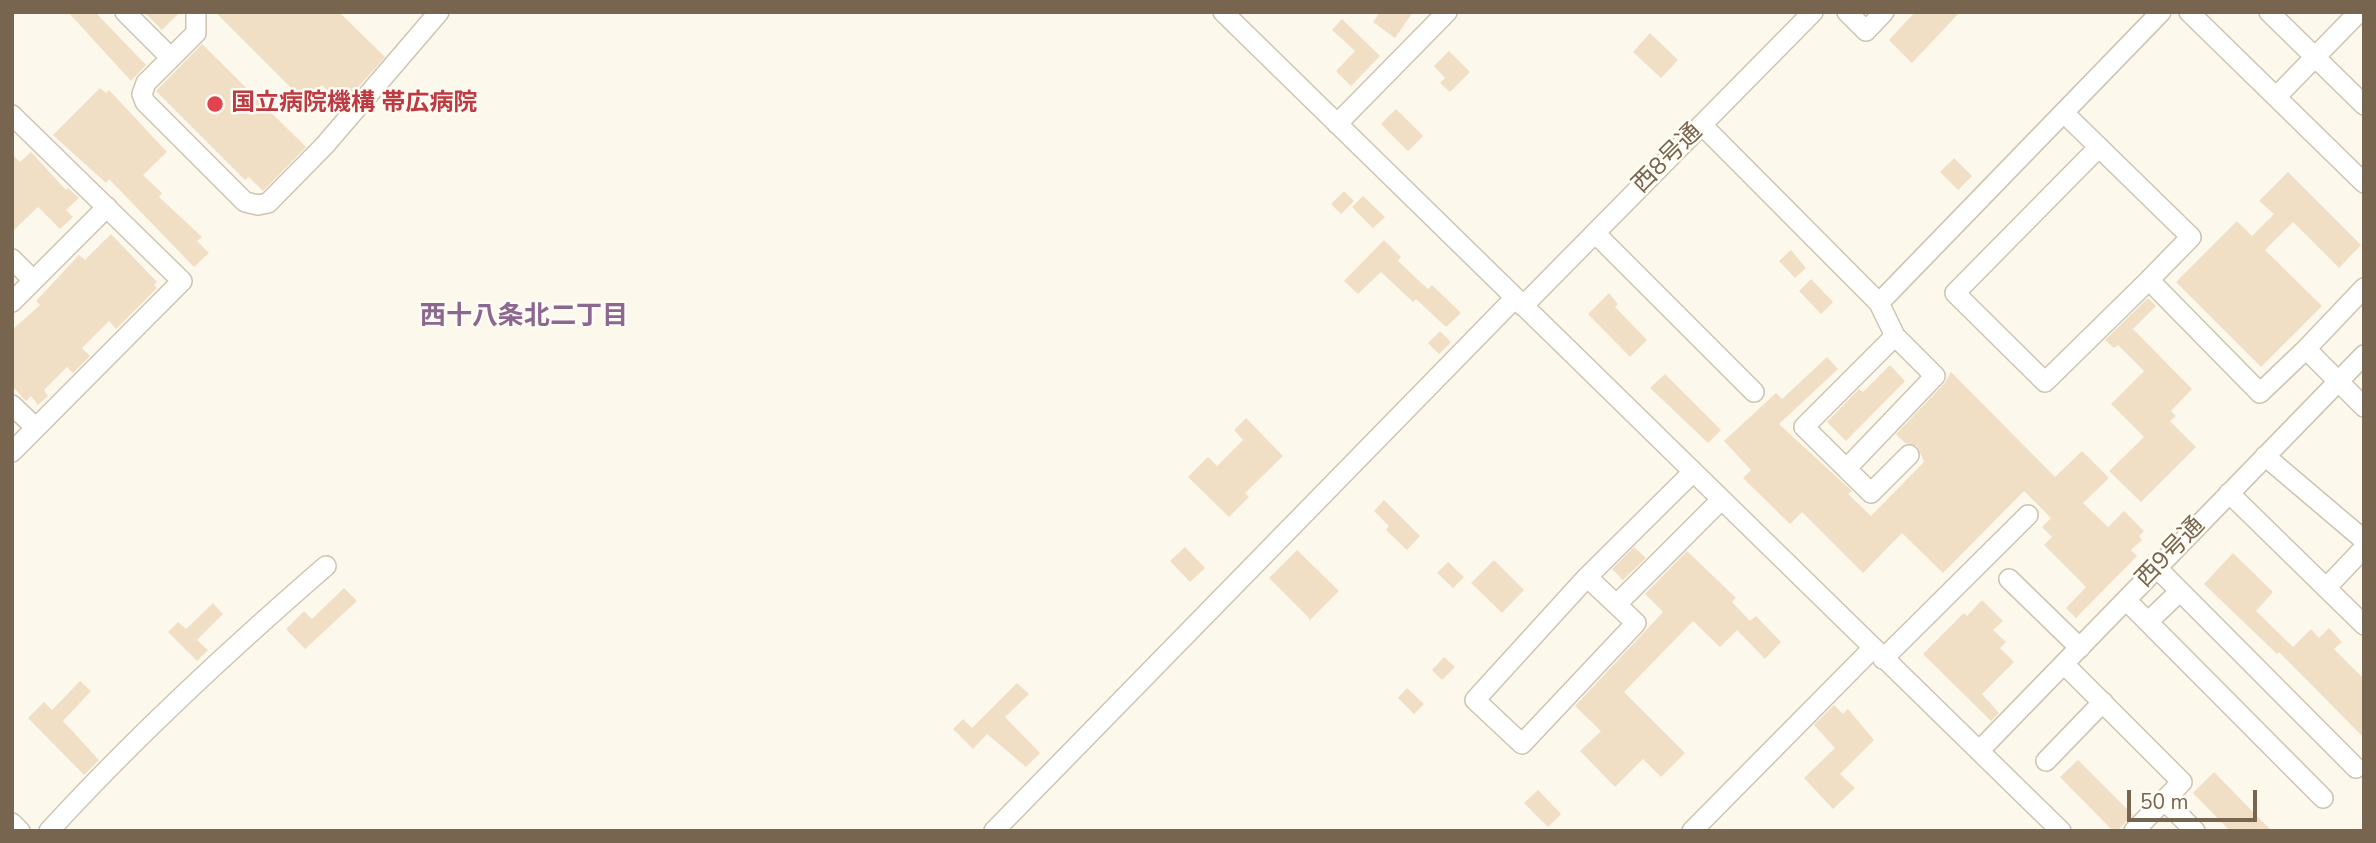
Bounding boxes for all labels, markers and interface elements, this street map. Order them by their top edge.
place label: 国立病院機構 帯広病院 [231,90,477,118]
marker: 国立病院機構 帯広病院 [205,94,225,114]
street label: 西8号通 [1627,118,1709,200]
district label: 西十八条北二丁目 [420,302,628,334]
street label: 西9号通 [2131,512,2211,594]
scale bar [2131,776,2260,820]
text: 50 m [2140,788,2189,816]

